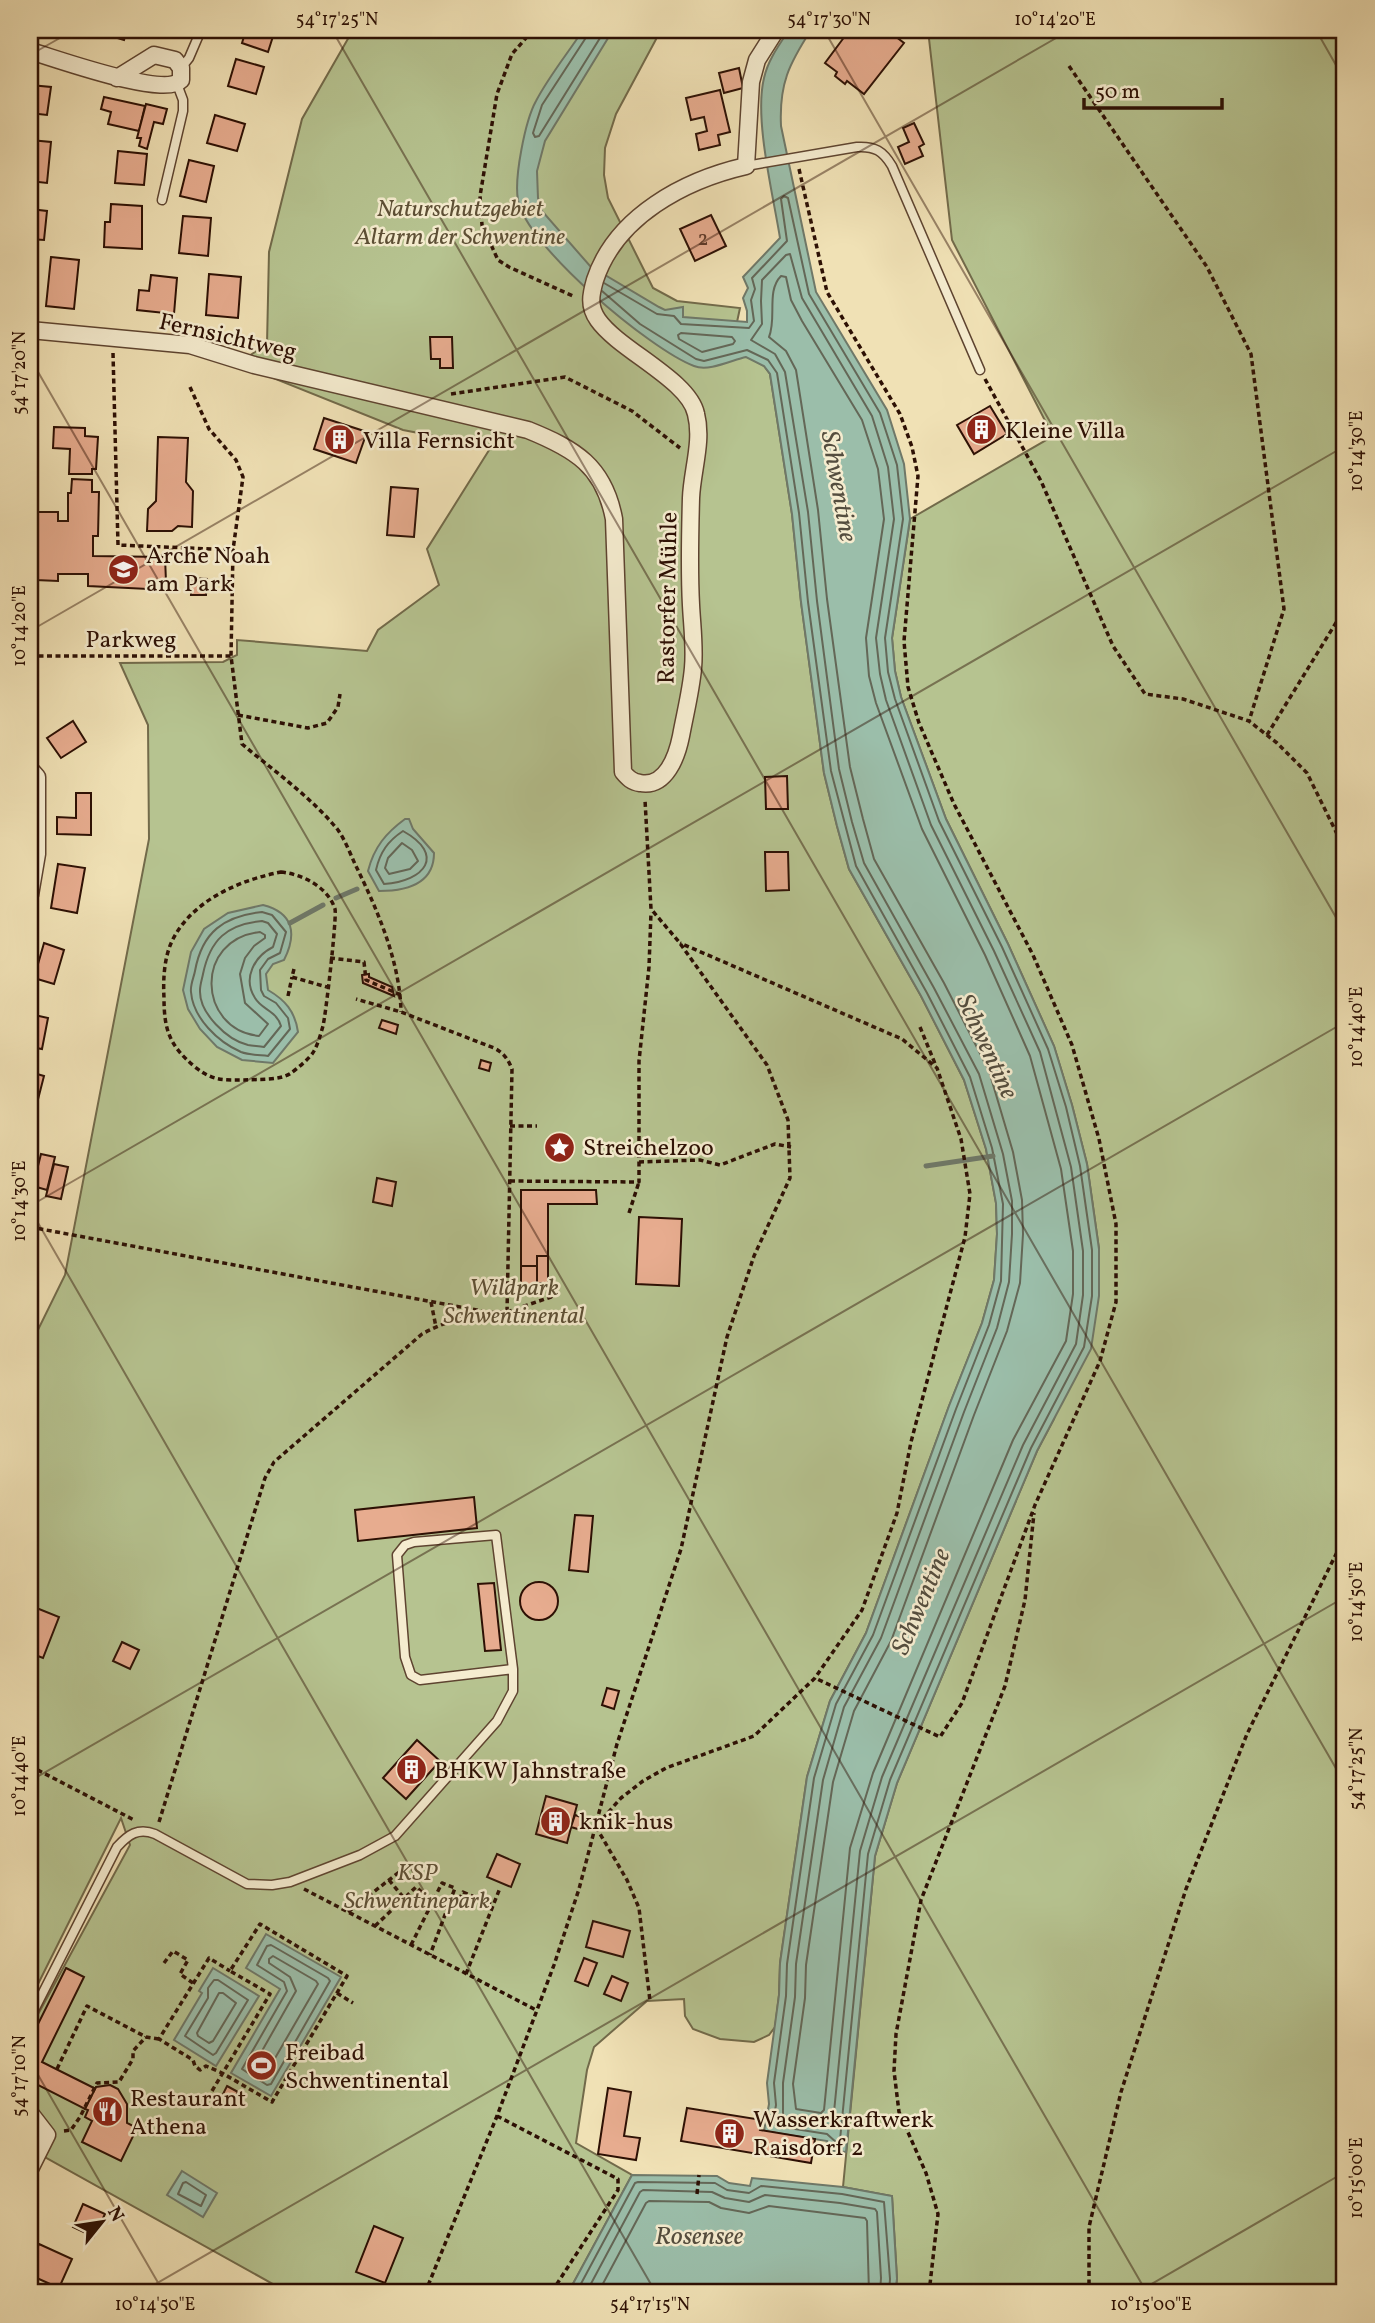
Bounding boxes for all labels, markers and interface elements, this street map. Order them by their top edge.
text: 54°17'25"N [296,8,378,33]
text: 54°17'30"N [787,8,871,33]
text: 10°14'20"E [1014,8,1096,33]
scale bar [1084,66,1223,110]
text: 50 m [1095,78,1140,107]
park label: Naturschutzgebiet Altarm der Schwentine [354,193,565,255]
house number: 2 [697,225,709,254]
street label: Fernsichtweg [155,306,300,370]
text: 54°17'20"N [8,331,33,415]
text: 10°14'30"E [1345,410,1370,492]
building icon: Kleine Villa [965,413,999,447]
place label: Kleine Villa [1005,415,1126,449]
building icon: Villa Fernsicht [323,423,357,457]
place label: Villa Fernsicht [363,425,515,459]
water label: Schwentine [811,428,866,545]
street label: Rastorfer Mühle [650,512,688,684]
place label: Arche Noah am Park [146,540,270,602]
school or university icon: Arche Noah am Park [106,552,140,586]
text: 10°14'20"E [8,585,33,667]
street label: Parkweg [85,624,177,658]
text: 10°14'40"E [1345,986,1370,1068]
water label: Schwentine [946,988,1026,1106]
place icon: Streichelzoo [543,1130,577,1164]
place label: Streichelzoo [583,1132,714,1166]
text: 10°14'30"E [8,1160,33,1242]
park label: Wildpark Schwentinental [443,1272,585,1334]
water label: Schwentine [883,1543,961,1660]
text: 10°14'50"E [1345,1561,1370,1642]
text: 54°17'25"N [1345,1728,1370,1810]
text: 10°14'40"E [8,1735,33,1817]
building icon: BHKW Jahnstraße [394,1753,428,1787]
place label: BHKW Jahnstraße [434,1755,626,1789]
building icon: knik-hus [539,1804,573,1838]
place label: knik-hus [579,1806,673,1840]
park label: KSP Schwentinepark [344,1857,490,1919]
text: 54°17'10"N [8,2035,33,2117]
place label: Freibad Schwentinental [285,2037,449,2099]
sports icon: Freibad Schwentinental [245,2049,279,2083]
place label: Restaurant Athena [130,2083,246,2145]
restaurant icon: Restaurant Athena [90,2095,124,2129]
place label: Wasserkraftwerk Raisdorf 2 [753,2104,934,2166]
building icon: Wasserkraftwerk Raisdorf 2 [713,2116,747,2150]
text: 10°15'00"E [1345,2137,1370,2219]
north arrow [66,2186,136,2256]
text: N [100,2202,130,2227]
water label: Rosensee [655,2219,744,2255]
text: 10°14'50"E [115,2293,196,2318]
text: 54°17'15"N [610,2293,690,2318]
text: 10°15'00"E [1110,2293,1192,2318]

